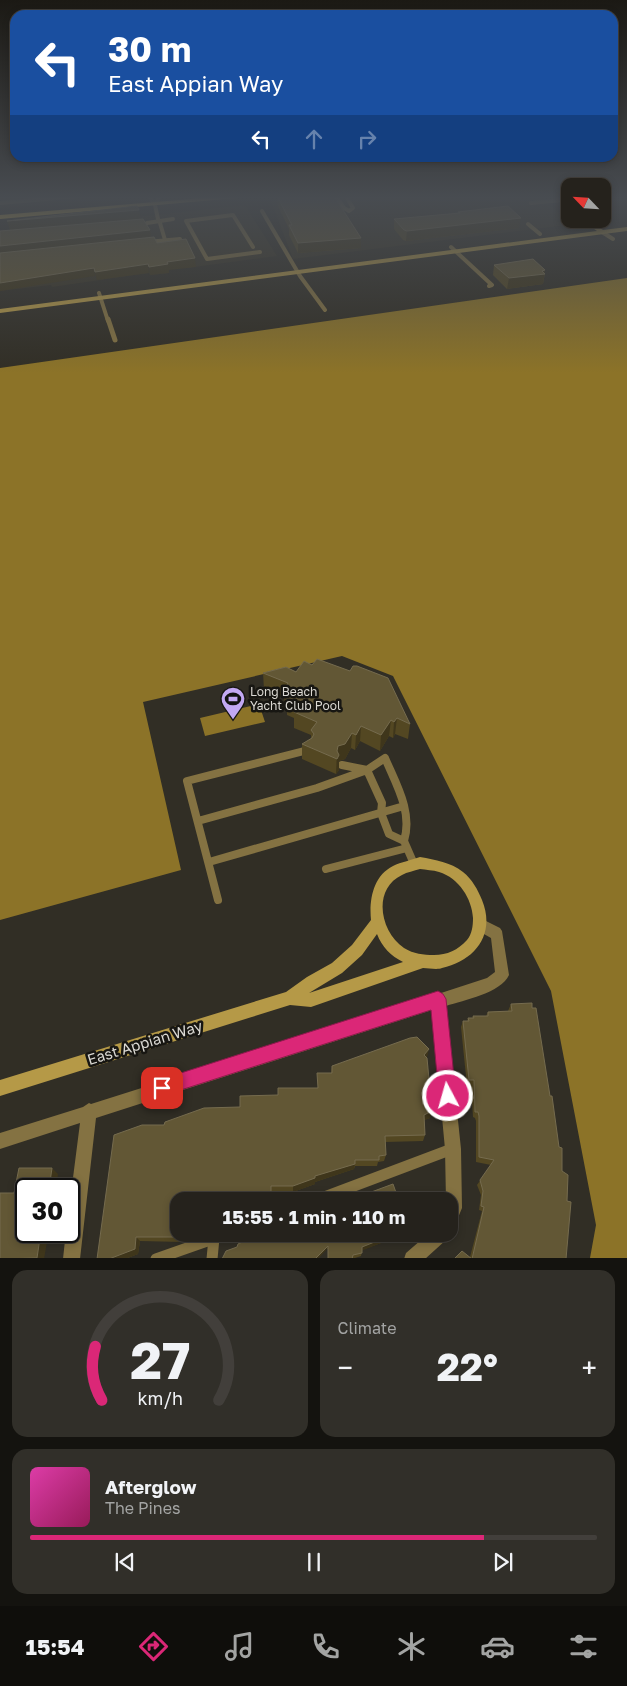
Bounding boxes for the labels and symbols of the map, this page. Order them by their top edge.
north arrow [561,178,611,228]
place label: Long Beach Yacht Club Pool [250,684,341,713]
sports icon: Long Beach Yacht Club Pool [220,686,246,720]
street label: East Appian Way [85,1016,205,1068]
pin [141,1067,183,1109]
position arrow [421,1069,473,1121]
speed limit sign: 30 [15,1178,80,1243]

